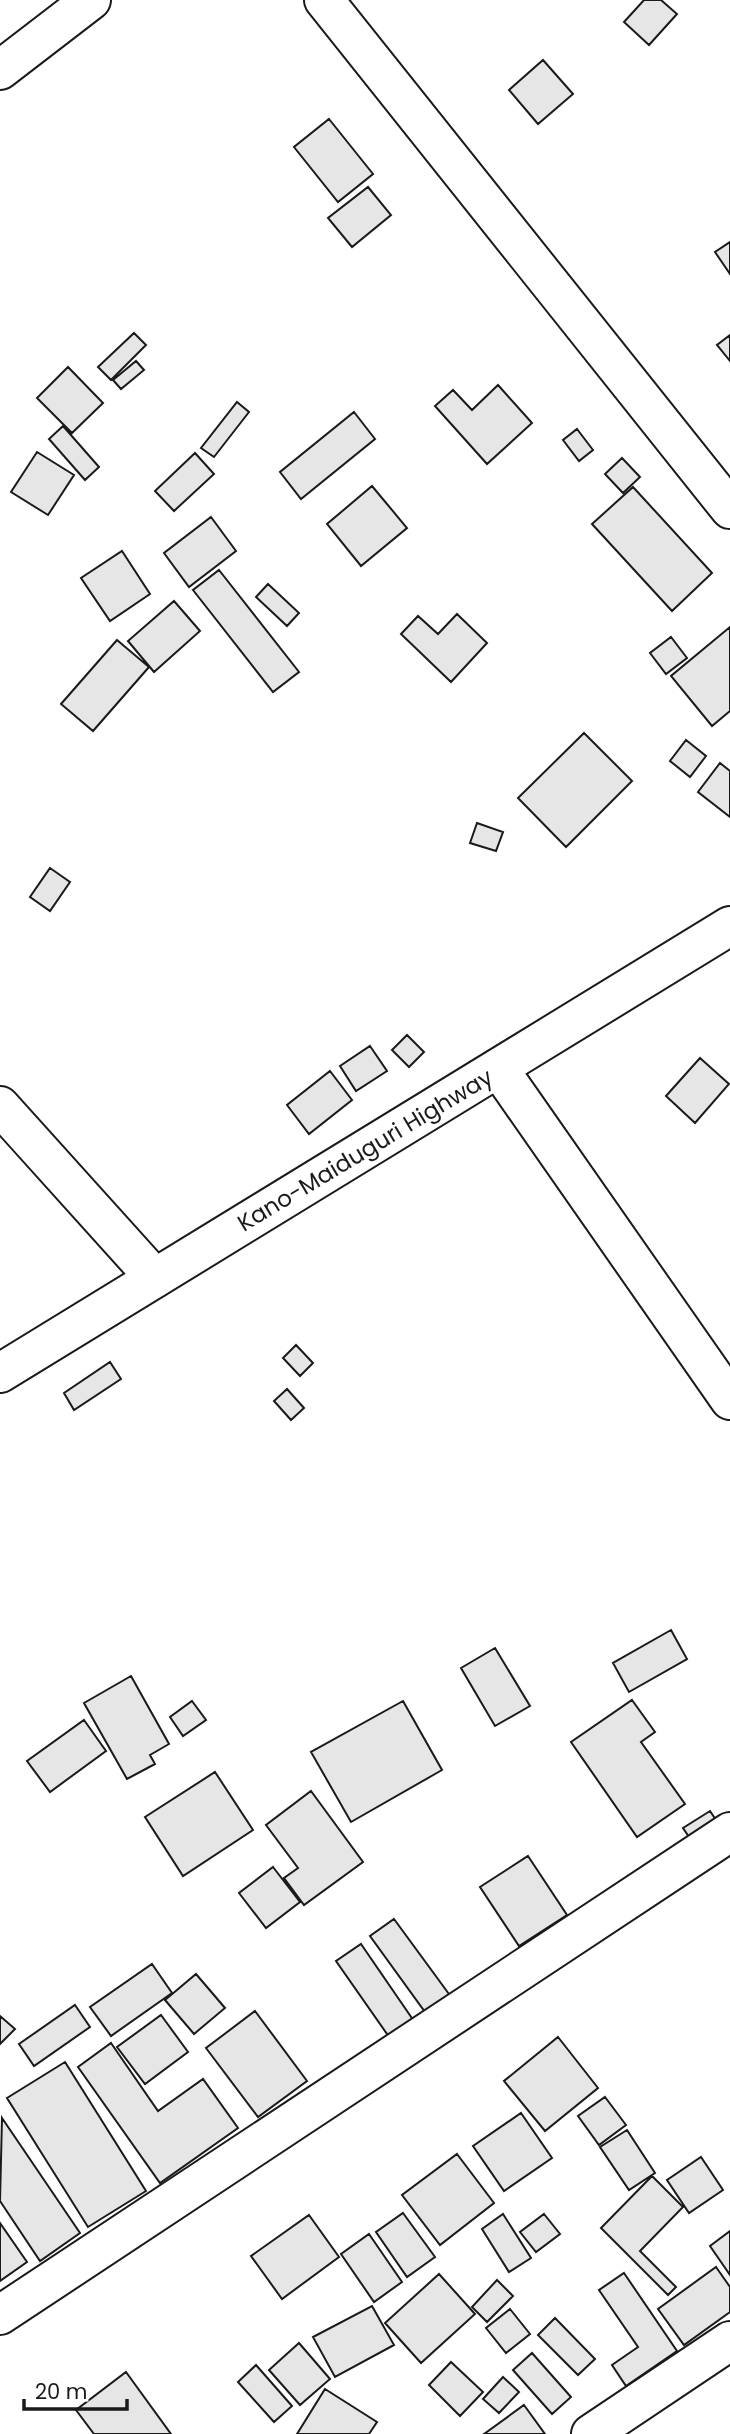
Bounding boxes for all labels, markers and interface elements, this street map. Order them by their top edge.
street label: Kano-Maiduguri Highway [231,1061,499,1239]
scale bar [24,2368,128,2412]
text: 20 m [35,2377,88,2406]

